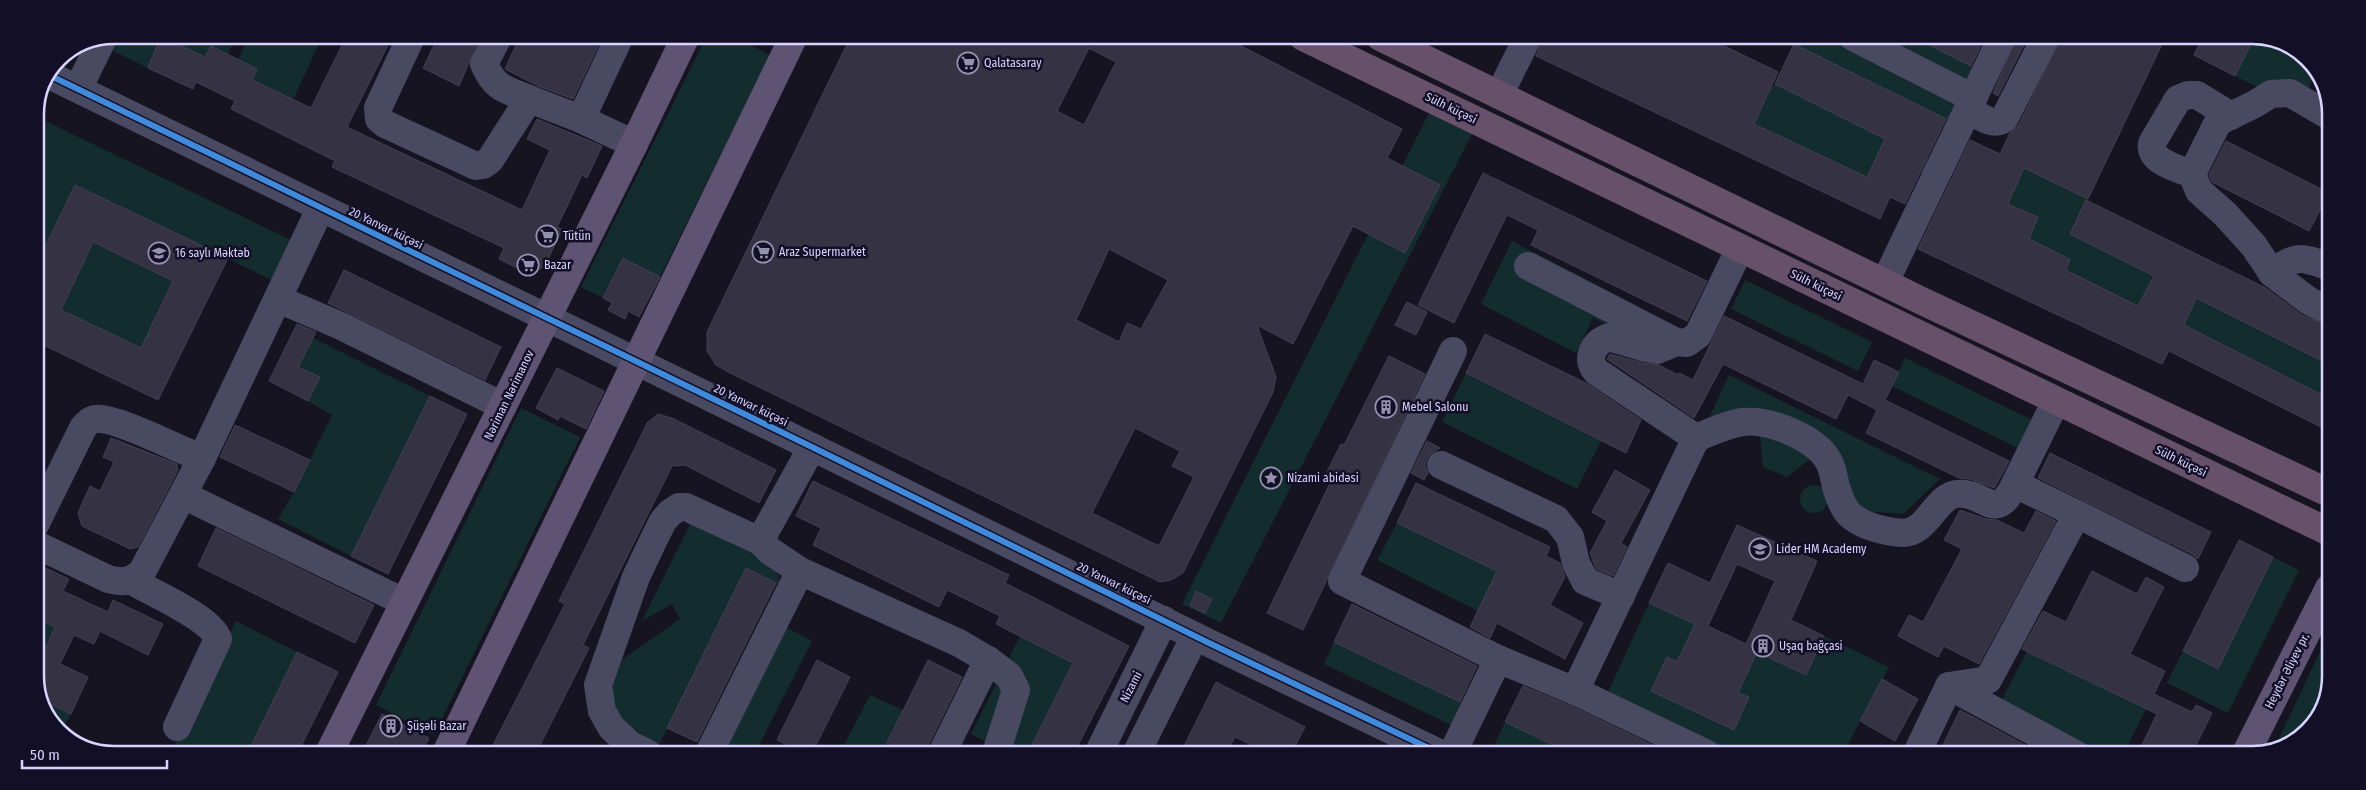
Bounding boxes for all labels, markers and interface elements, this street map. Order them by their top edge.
supermarket icon: Qalatasaray [956,51,980,75]
place label: Qalatasaray [984,56,1042,70]
street label: Sülh küçəsi [1423,90,1479,126]
street label: 20 Yanvar küçəsi [347,204,425,252]
supermarket icon: Tütün [535,224,559,248]
place label: Tütün [563,229,591,243]
supermarket icon: Araz Supermarket [751,240,775,264]
school or university icon: 16 saylı Məktəb [147,241,171,265]
place label: Araz Supermarket [779,245,866,259]
place label: 16 saylı Məktəb [175,246,250,260]
supermarket icon: Bazar [516,253,540,277]
place label: Bazar [544,258,572,272]
street label: Sülh küçəsi [1788,267,1844,303]
street label: Nəriman Nərimanov [481,347,537,442]
street label: 20 Yanvar küçəsi [712,381,790,429]
building icon: Mebel Salonu [1374,395,1398,419]
place label: Mebel Salonu [1402,400,1469,414]
street label: Sülh küçəsi [2153,443,2209,479]
place icon: Nizami abidәsi [1259,466,1283,490]
place label: Nizami abidәsi [1287,471,1359,485]
school or university icon: Lider HM Academy [1748,537,1772,561]
place label: Lider HM Academy [1776,542,1867,556]
street label: 20 Yanvar küçəsi [1075,559,1153,607]
street label: Heydər Əliyev pr. [2262,631,2312,711]
building icon: Uşaq bağçasi [1751,634,1775,658]
place label: Uşaq bağçasi [1779,639,1843,653]
street label: Nizami [1117,669,1145,705]
building icon: Şüşəli Bazar [379,714,403,738]
place label: Şüşəli Bazar [407,719,467,733]
scale bar [22,738,168,770]
text: 50 m [30,746,60,764]

